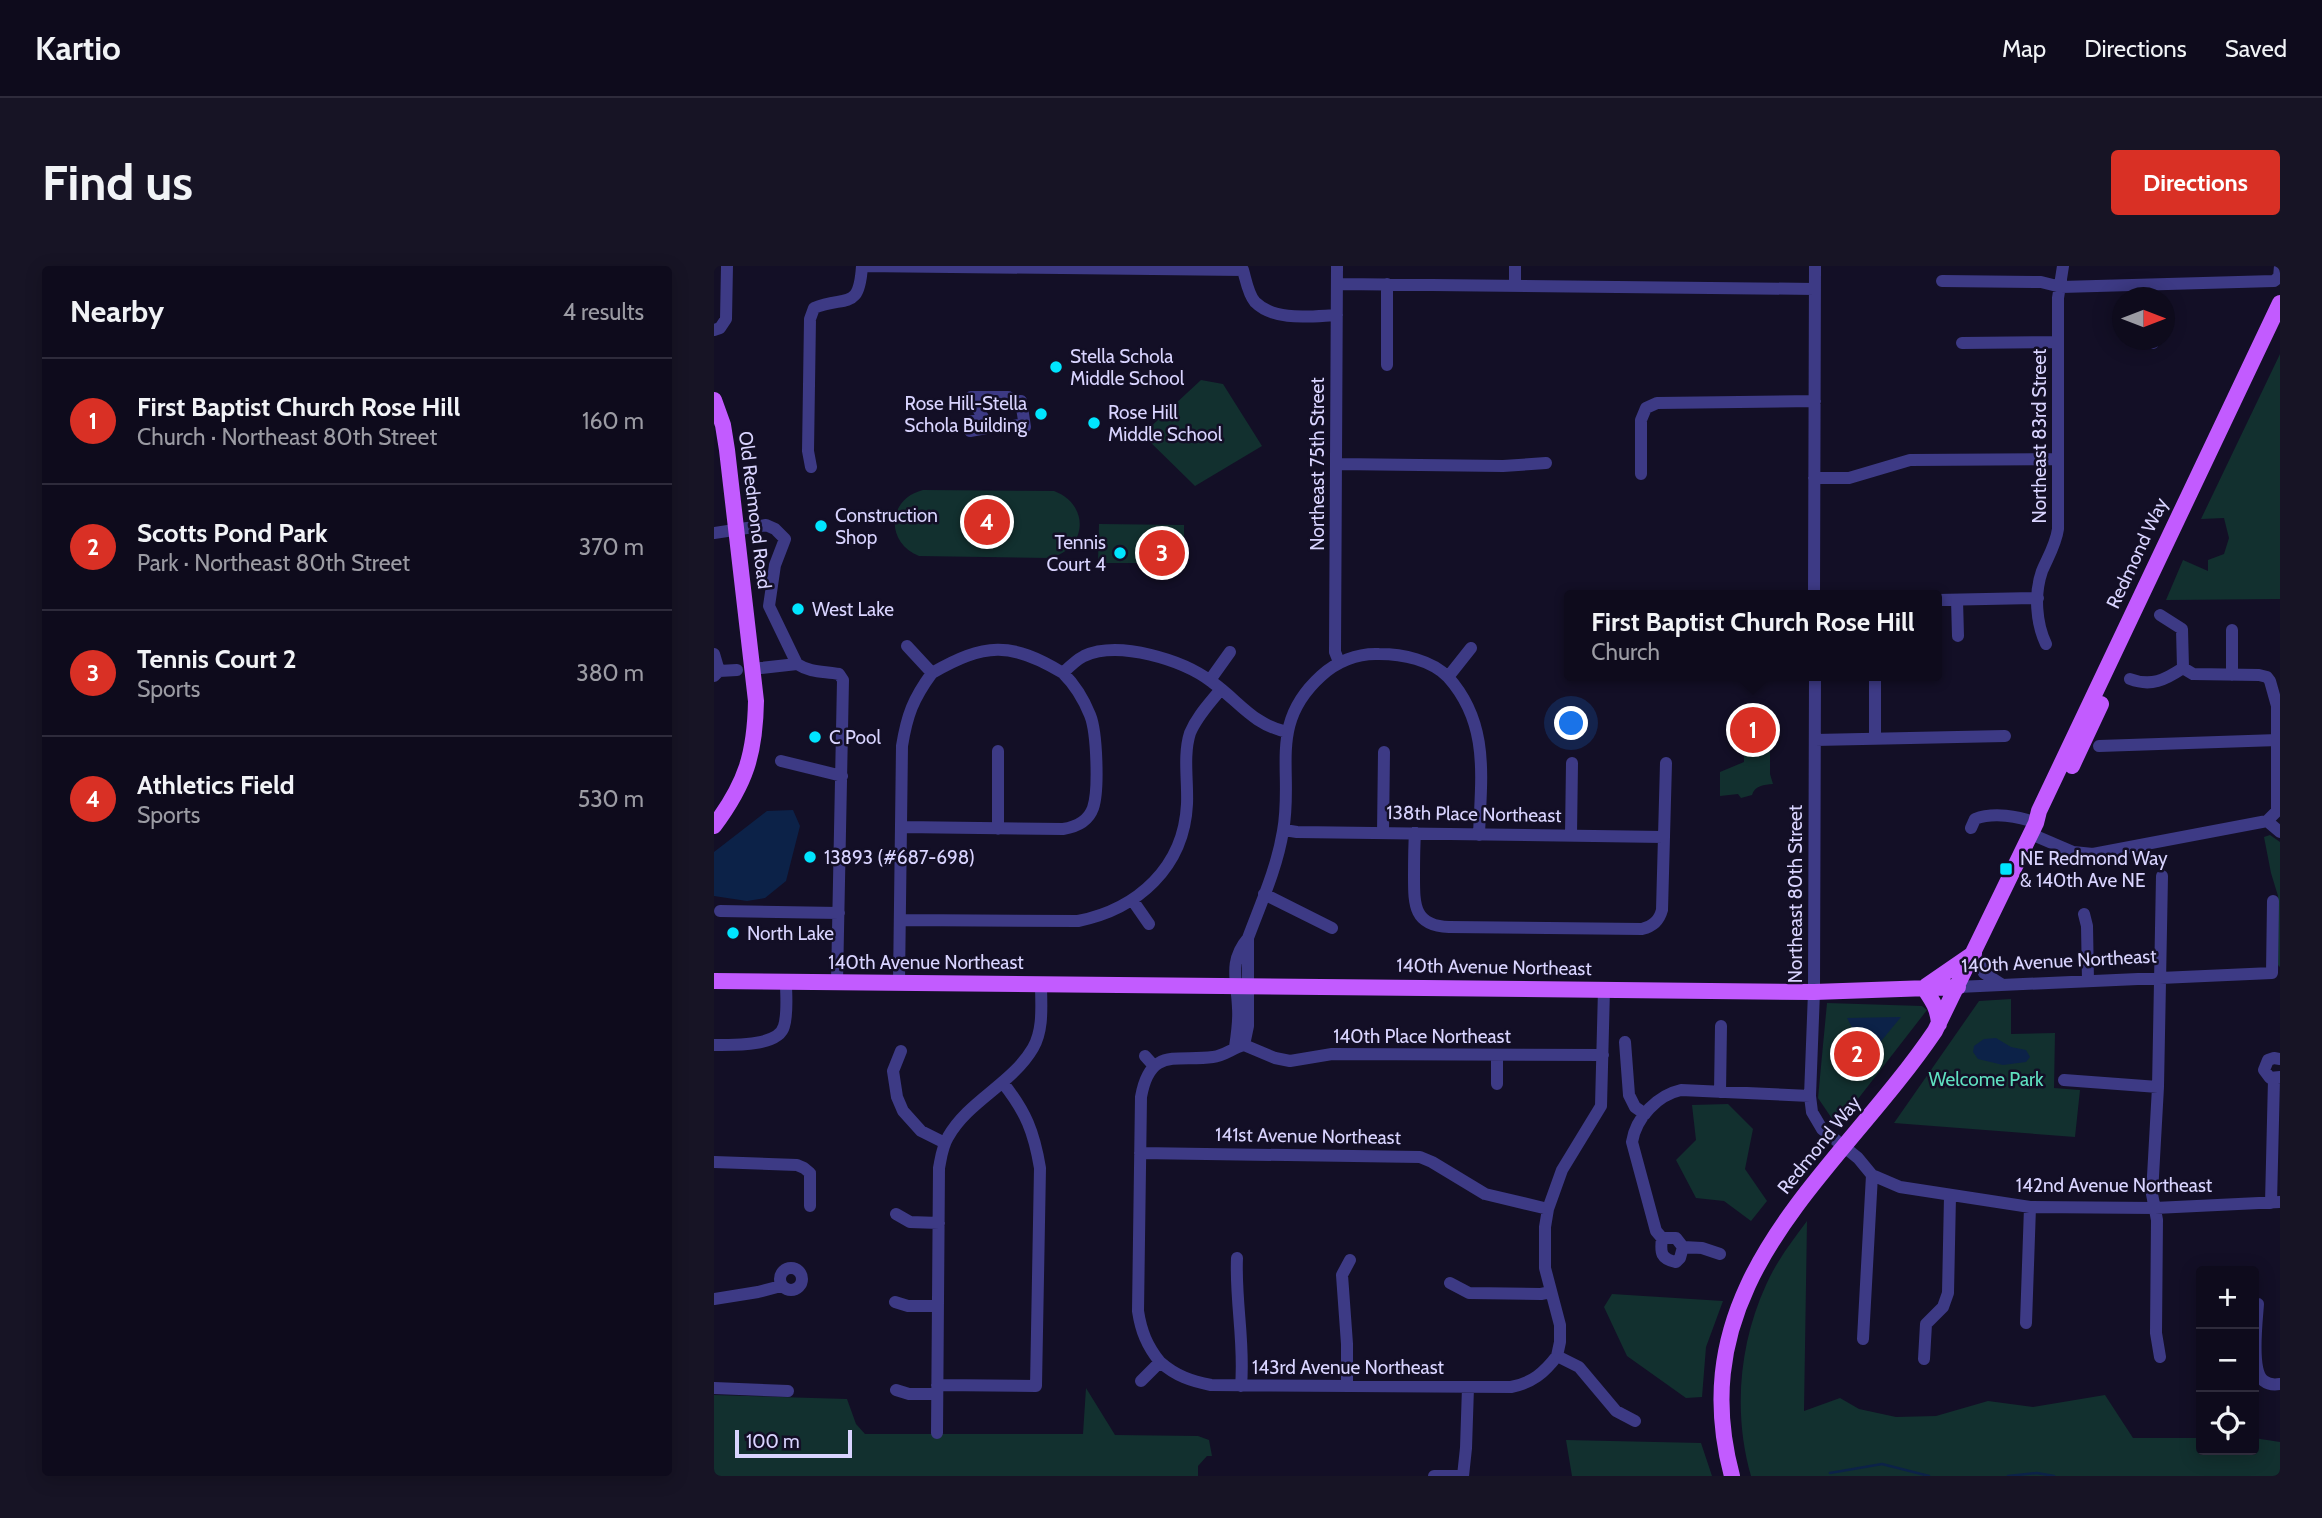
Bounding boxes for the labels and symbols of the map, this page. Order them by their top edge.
north arrow [2112,287,2175,350]
place label: Stella Schola Middle School [1070,345,1185,390]
street label: Northeast 83rd Street [2028,348,2051,523]
marker: Stella Schola Middle School [1048,359,1064,375]
street label: Northeast 75th Street [1306,377,1329,551]
place label: Rose Hill-Stella Schola Building [904,392,1028,437]
place label: Rose Hill Middle School [1108,401,1223,446]
marker: Rose Hill-Stella Schola Building [1033,406,1049,422]
marker: Rose Hill Middle School [1086,415,1102,431]
street label: Old Redmond Road [734,430,776,590]
street label: Redmond Way [2101,494,2173,612]
pin: 4 [964,496,1010,548]
place label: Construction Shop [835,504,938,549]
marker: Construction Shop [813,518,829,534]
pin: 3 [1139,527,1185,579]
place label: Tennis Court 4 [1046,531,1106,576]
marker: Tennis Court 4 [1112,545,1128,561]
place label: West Lake [812,598,894,621]
marker: West Lake [790,601,806,617]
pin: 1 [1730,704,1776,756]
your location [1554,706,1588,740]
place label: C Pool [829,726,882,749]
marker: C Pool [807,729,823,745]
street label: 138th Place Northeast [1386,801,1562,827]
street label: Northeast 80th Street [1784,804,1807,983]
place label: 13893 (#687-698) [824,846,975,869]
place label: NE Redmond Way & 140th Ave NE [2020,847,2168,892]
marker: 13893 (#687-698) [802,849,818,865]
marker: NE Redmond Way & 140th Ave NE [1998,861,2014,877]
place label: North Lake [747,922,834,945]
marker: North Lake [725,925,741,941]
street label: 140th Avenue Northeast [1961,944,2158,978]
street label: 140th Avenue Northeast [828,951,1024,974]
street label: 140th Avenue Northeast [1396,954,1592,980]
street label: 140th Place Northeast [1333,1025,1511,1048]
pin: 2 [1834,1028,1880,1080]
park label: Welcome Park [1928,1068,2044,1091]
street label: Redmond Way [1772,1091,1866,1199]
street label: 141st Avenue Northeast [1215,1123,1402,1149]
street label: 142nd Avenue Northeast [2016,1174,2213,1197]
street label: 143rd Avenue Northeast [1252,1356,1445,1379]
scale bar [735,1427,852,1459]

